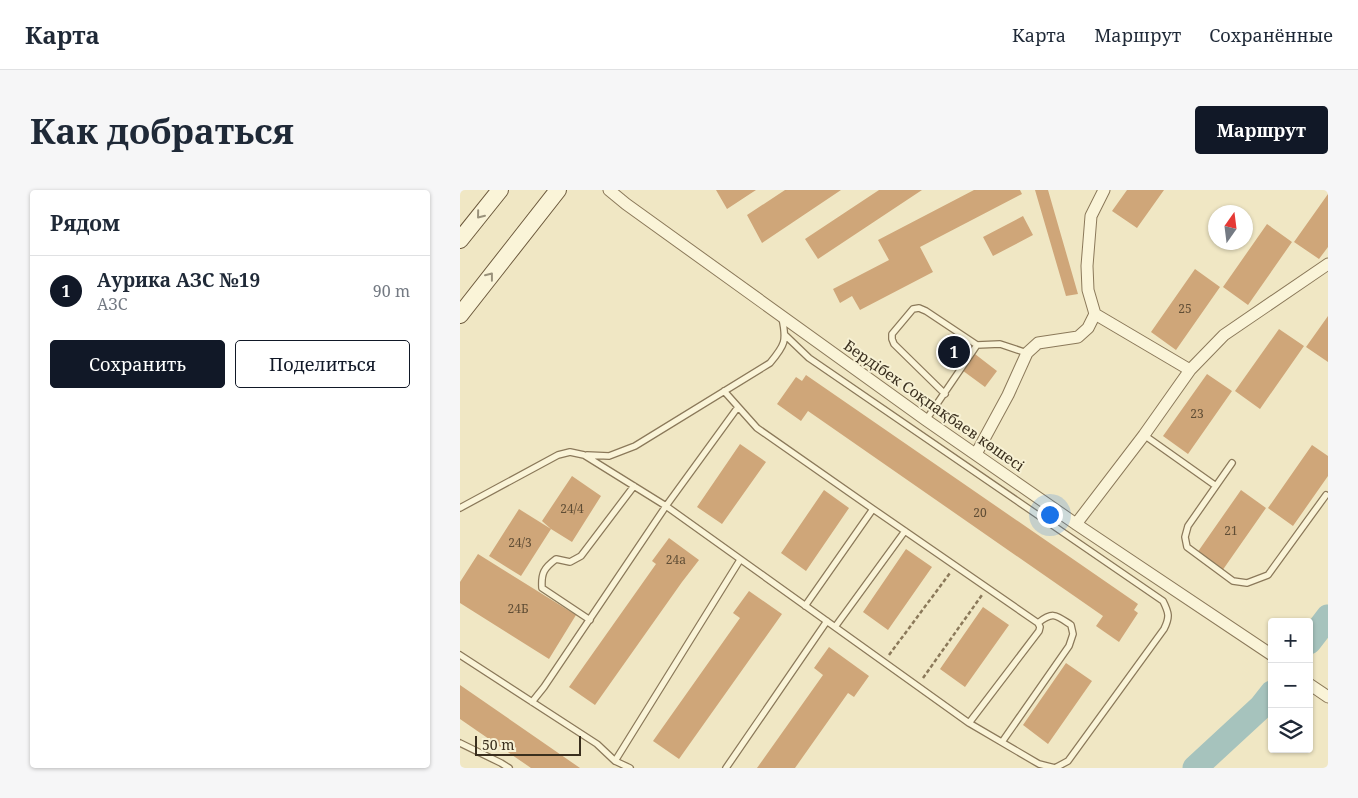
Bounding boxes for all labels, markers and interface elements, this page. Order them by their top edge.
text: Карта [25,18,100,51]
text: Карта [1012,23,1066,47]
text: Маршрут [1094,23,1181,47]
text: Сохранённые [1209,23,1333,47]
button: Маршрут [1195,106,1328,154]
text: Как добраться [30,107,294,154]
north arrow [1208,205,1253,250]
text: Рядом [50,209,120,237]
one-way arrow [477,209,485,218]
text: Аурика АЗС №19 [97,267,260,293]
one-way arrow [484,273,493,282]
text: 1 [61,280,71,302]
text: 90 m [373,280,410,302]
text: АЗС [97,293,128,315]
house number: 25 [1178,300,1192,317]
pin: 1 [938,333,970,371]
street label: Бердібек Соқпақбаев көшесі [840,335,1029,475]
button: Сохранить [50,340,225,388]
button: Поделиться [235,340,410,388]
house number: 23 [1190,405,1204,422]
house number: 24/4 [560,500,584,517]
your location [1037,502,1063,528]
house number: 20 [973,504,987,521]
house number: 21 [1224,522,1238,539]
house number: 24/3 [508,534,532,551]
house number: 24а [666,551,686,568]
house number: 24Б [508,600,528,617]
map controls [1268,618,1313,753]
button: + [1268,618,1313,663]
button: − [1268,663,1313,708]
button: layers [1268,708,1313,753]
scale bar [475,733,581,756]
text: 50 m [482,735,515,754]

